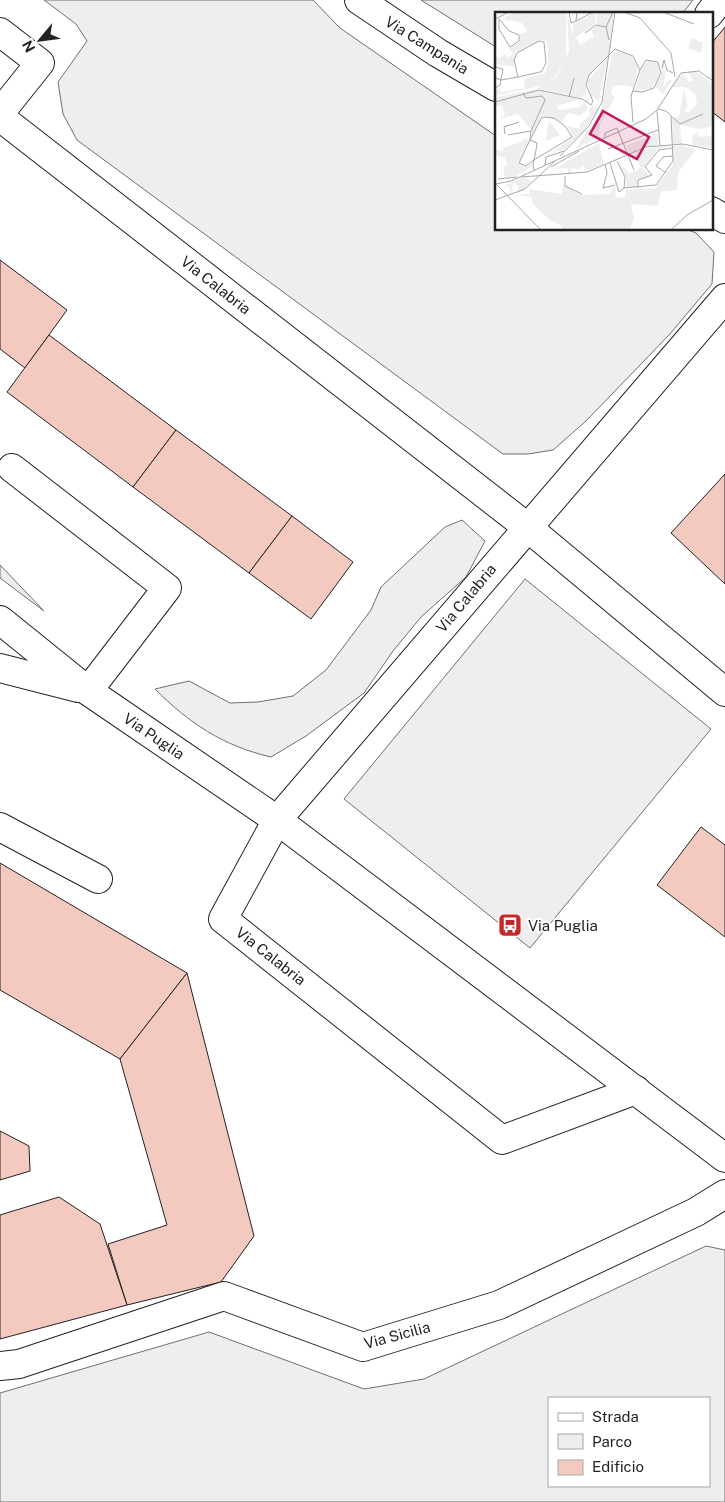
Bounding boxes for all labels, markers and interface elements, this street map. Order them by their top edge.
inset map [495,12,712,230]
street label: Via Campania [382,13,472,77]
north arrow [15,15,65,65]
text: N [19,38,38,55]
street label: Via Calabria [178,252,254,318]
street label: Via Calabria [433,560,499,636]
street label: Via Puglia [120,709,188,763]
bus stop icon: Via Puglia [497,912,523,938]
place label: Via Puglia [528,917,598,934]
street label: Via Calabria [233,923,309,989]
street label: Via Sicilia [362,1318,432,1352]
legend [548,1397,710,1487]
text: Strada [592,1408,639,1425]
text: Parco [592,1433,632,1450]
text: Edificio [592,1458,644,1475]

